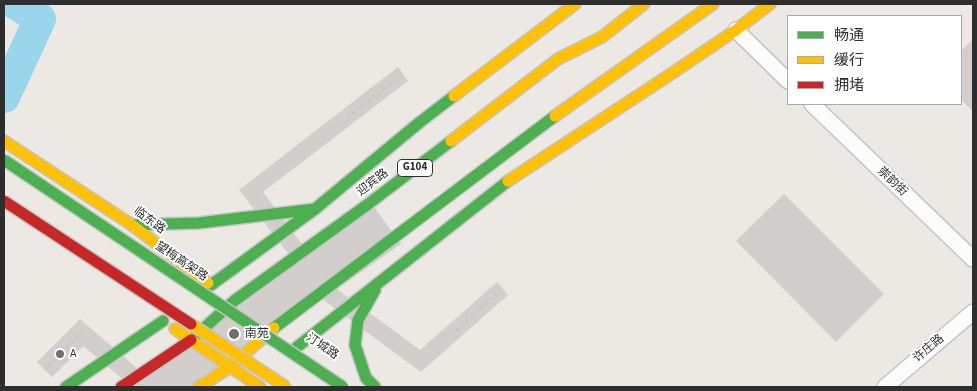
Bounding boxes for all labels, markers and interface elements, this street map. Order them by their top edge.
legend [787,15,962,105]
text: 畅通 [834,25,864,46]
text: 缓行 [834,50,864,71]
text: 拥堵 [834,75,864,96]
road number: G104 [398,160,432,177]
street label: 崇韵街 [874,164,910,200]
street label: 迎宾路 [354,166,392,200]
street label: 临东路 [130,205,168,237]
street label: 望梅高架路 [152,239,210,285]
marker: 南苑 [227,327,241,341]
place label: 南苑 [245,327,269,341]
street label: 汀城路 [303,331,341,363]
street label: 许庄路 [911,332,947,366]
place label: A [70,347,77,361]
marker: A [54,348,66,360]

